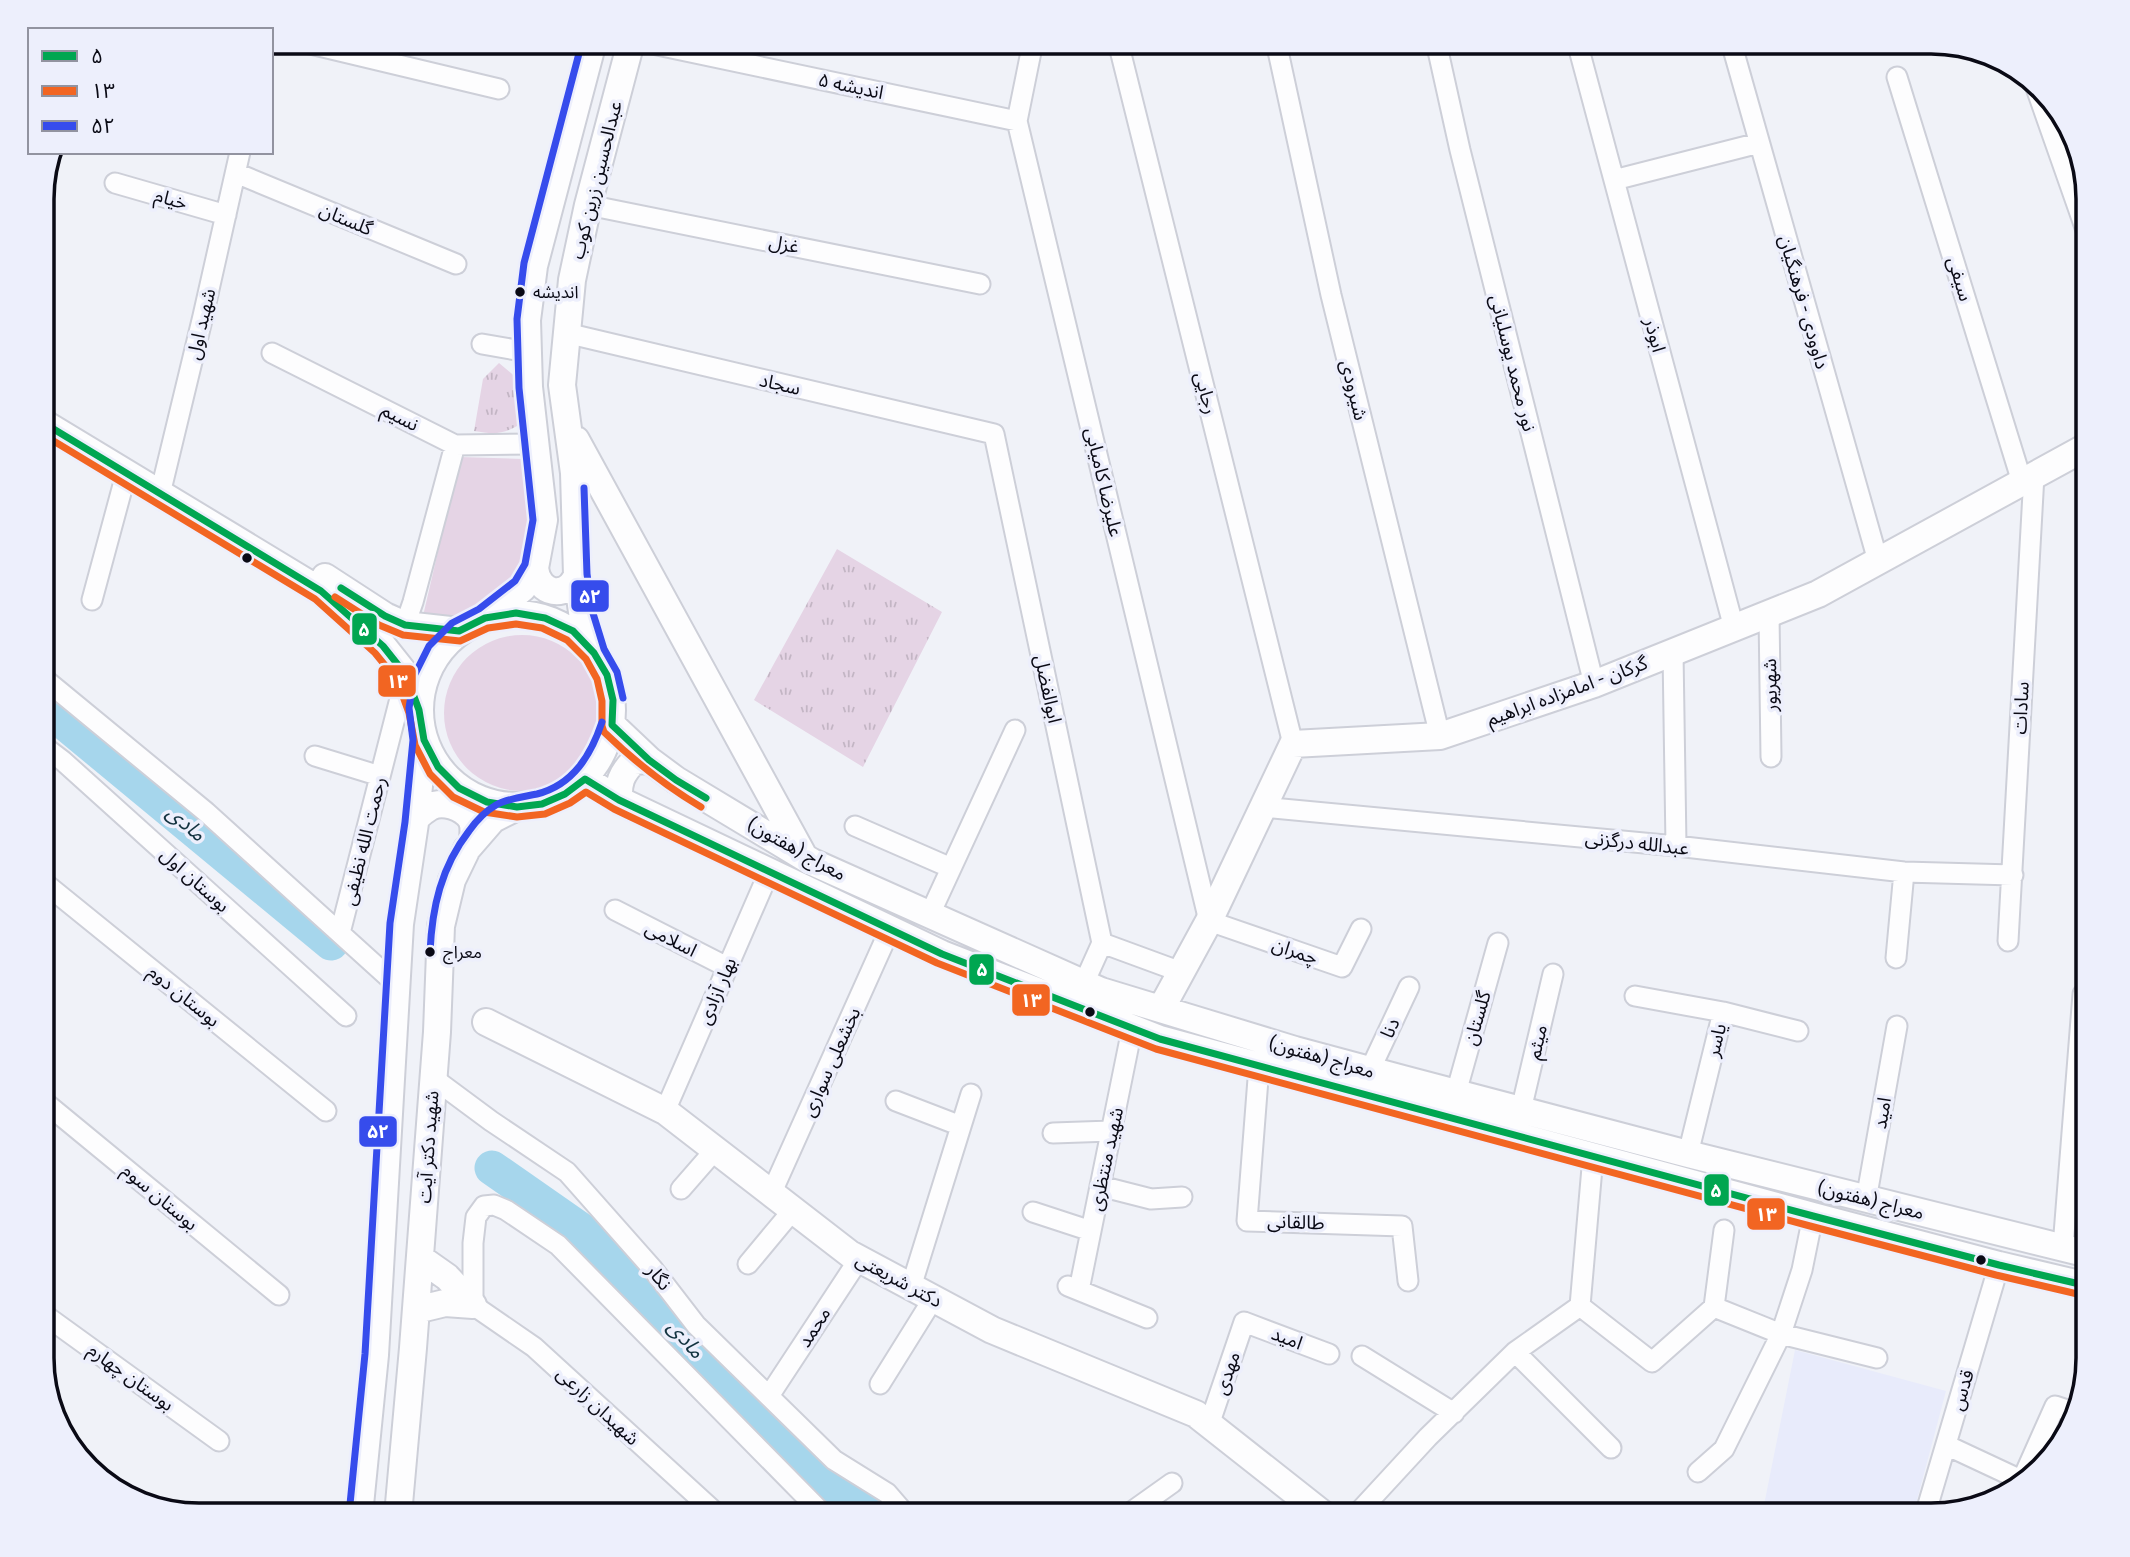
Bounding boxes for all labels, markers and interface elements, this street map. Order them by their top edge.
legend [28,28,273,154]
text: ۵ [91,43,103,69]
street label: اندیشه ۵ [816,68,886,104]
text: ۱۳ [91,78,115,104]
street label: عبدالحسین زرین کوب [565,98,627,262]
text: ۵۲ [91,113,115,139]
street label: خیام [151,183,190,217]
street label: گلستان [316,198,377,241]
street label: غزل [767,230,801,258]
street label: داوودی - فرهنگیان [1774,233,1834,371]
street label: سیفی [1942,254,1978,304]
place label: اندیشه [533,282,578,303]
marker: اندیشه [513,285,527,299]
street label: شهید اول [182,286,220,362]
street label: نور محمد یوسلیانی [1485,292,1541,434]
street label: ابوذر [1639,314,1671,355]
street label: شیرودی [1335,357,1373,423]
street label: سجاد [757,368,803,400]
street label: رجایی [1190,370,1222,416]
street label: نسیم [376,398,423,439]
street label: علیرضا کامیابی [1080,425,1128,539]
unlabelled marker [240,551,254,565]
line badge: ۵۲ [570,579,610,613]
text: ۵۲ [579,585,601,608]
line badge: ۵ [351,612,378,646]
text: ۵ [359,618,370,641]
street label: گرکان - امامزاده ابراهیم [1483,651,1653,734]
street label: ابوالفضل [1030,653,1066,725]
street label: شهریور [1758,658,1782,713]
line badge: ۱۳ [377,664,417,698]
text: ۱۳ [386,670,408,693]
street label: سادات [2008,681,2034,735]
street label: رحمت الله نظیفی [337,774,391,908]
water label: مادی [161,799,211,847]
street label: معراج (هفتون) [743,813,850,887]
street label: عبدالله درگزنی [1584,826,1690,860]
street label: بوستان اول [156,843,234,917]
street label: اسلامی [641,916,701,962]
street label: چمران [1269,933,1321,970]
place label: معراج [443,942,482,965]
marker: معراج [423,945,437,959]
line badge: ۵ [968,953,995,986]
street label: بهار آزادی [693,954,741,1028]
text: ۵ [977,958,988,981]
street label: بوستان دوم [142,960,225,1034]
line badge: ۱۳ [1011,983,1051,1017]
street label: گلستان [1458,987,1496,1048]
text: ۱۳ [1020,989,1042,1012]
street label: بخشعلی سواری [797,1004,865,1120]
unlabelled marker [1083,1005,1097,1019]
street label: دنا [1375,1014,1405,1042]
street label: یاسر [1701,1021,1731,1060]
street label: میثم [1522,1022,1555,1062]
street label: معراج (هفتون) [1266,1031,1377,1085]
street label: شهید دکتر آیت [413,1090,443,1204]
street label: امید [1868,1095,1896,1131]
street label: شهید منتظری [1084,1105,1128,1213]
line badge: ۵۲ [358,1115,398,1148]
text: ۵۲ [367,1120,389,1143]
street label: بوستان سوم [115,1159,203,1238]
line badge: ۵ [1703,1173,1730,1207]
street label: معراج (هفتون) [1815,1176,1926,1226]
text: ۵ [1711,1179,1722,1202]
line badge: ۱۳ [1746,1197,1786,1231]
text: ۱۳ [1755,1203,1777,1226]
street label: طالقانی [1267,1210,1325,1234]
street label: دکتر شریعتی [852,1248,946,1312]
unlabelled marker [1974,1253,1988,1267]
street label: نگار [641,1258,677,1295]
street label: محمد [793,1303,835,1351]
water label: مادی [662,1314,710,1364]
street label: امید [1268,1322,1306,1354]
street label: بوستان چهارم [82,1338,179,1418]
street label: مهدی [1209,1348,1245,1398]
street label: شهیدان زارعی [552,1362,644,1450]
street label: قدس [1945,1367,1979,1413]

